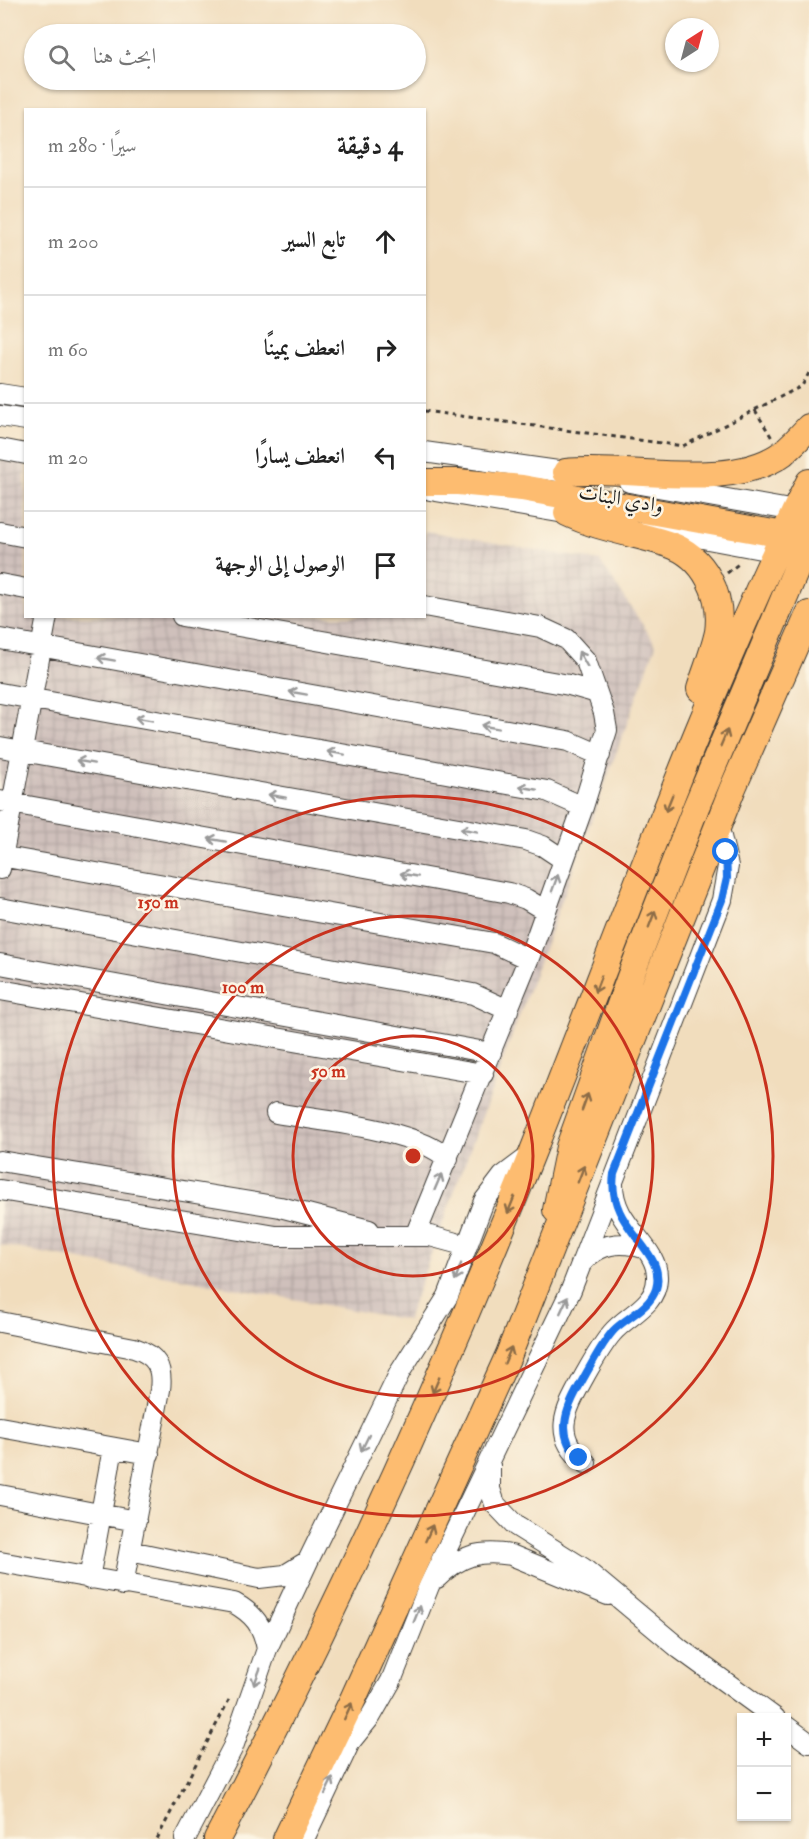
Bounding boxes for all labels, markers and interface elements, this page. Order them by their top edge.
north arrow [665,18,719,72]
search box [24,24,426,90]
icon: search [45,41,78,74]
text: ابحث هنا [93,42,156,70]
text: 4 دقيقة [337,130,402,162]
text: سيرًا · 280 m [48,133,137,158]
icon: ahead [369,225,402,258]
text: تابع السير [283,226,345,254]
text: 200 m [48,229,98,254]
icon: right [369,333,402,366]
text: انعطف يمينًا [264,334,345,362]
text: 60 m [48,337,88,362]
icon: left [369,441,402,474]
text: انعطف يسارًا [255,442,345,470]
text: 20 m [48,445,88,470]
street label: وادي البنات [576,478,665,522]
icon: arrive [369,549,402,582]
text: الوصول إلى الوجهة [215,550,345,578]
one-way arrow [577,651,589,668]
one-way arrow [97,653,117,664]
one-way arrow [289,687,308,698]
one-way arrow [135,713,155,724]
one-way arrow [481,722,500,733]
one-way arrow [719,729,730,748]
one-way arrow [327,747,346,758]
one-way arrow [76,756,96,767]
one-way arrow [519,782,538,793]
one-way arrow [268,790,288,801]
one-way arrow [663,793,674,811]
one-way arrow [460,824,480,835]
one-way arrow [208,834,228,845]
route start [712,838,738,864]
one-way arrow [400,869,419,880]
one-way arrow [551,874,562,893]
text: 150 m [137,891,180,914]
one-way arrow [647,911,658,929]
one-way arrow [591,974,602,993]
text: 100 m [222,976,265,999]
text: 50 m [311,1060,346,1083]
one-way arrow [580,1093,591,1112]
centre of rings [403,1146,423,1166]
one-way arrow [577,1166,588,1184]
one-way arrow [433,1173,444,1192]
one-way arrow [505,1195,516,1214]
one-way arrow [451,1262,462,1281]
one-way arrow [558,1296,570,1314]
one-way arrow [503,1346,514,1365]
one-way arrow [429,1375,441,1393]
one-way arrow [359,1434,370,1452]
route end [565,1444,591,1470]
one-way arrow [423,1525,435,1543]
one-way arrow [412,1605,423,1623]
one-way arrow [251,1667,262,1686]
one-way arrow [342,1702,354,1720]
map controls [737,1713,791,1821]
button: + [737,1713,791,1767]
button: − [737,1767,791,1821]
one-way arrow [324,1778,335,1796]

